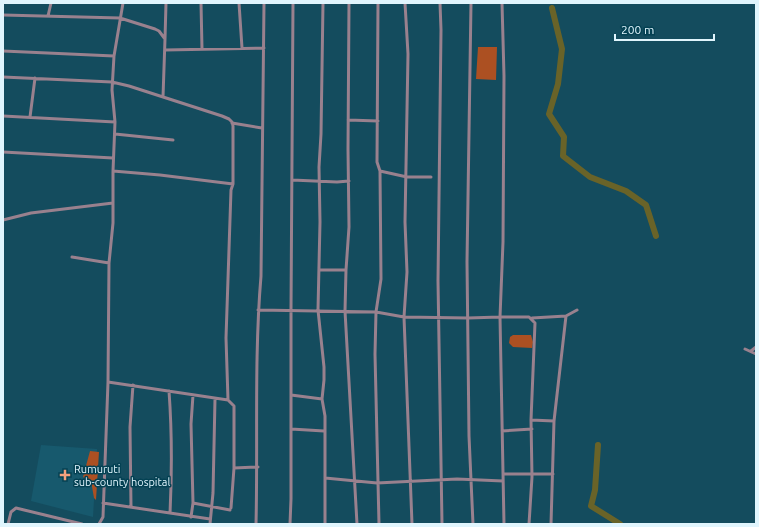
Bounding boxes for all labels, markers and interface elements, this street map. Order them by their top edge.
scale bar [615,16,714,42]
text: 200 m [621,23,654,36]
place label: Rumuruti sub-county hospital [74,463,170,488]
marker: Rumuruti sub-county hospital [59,469,71,481]

